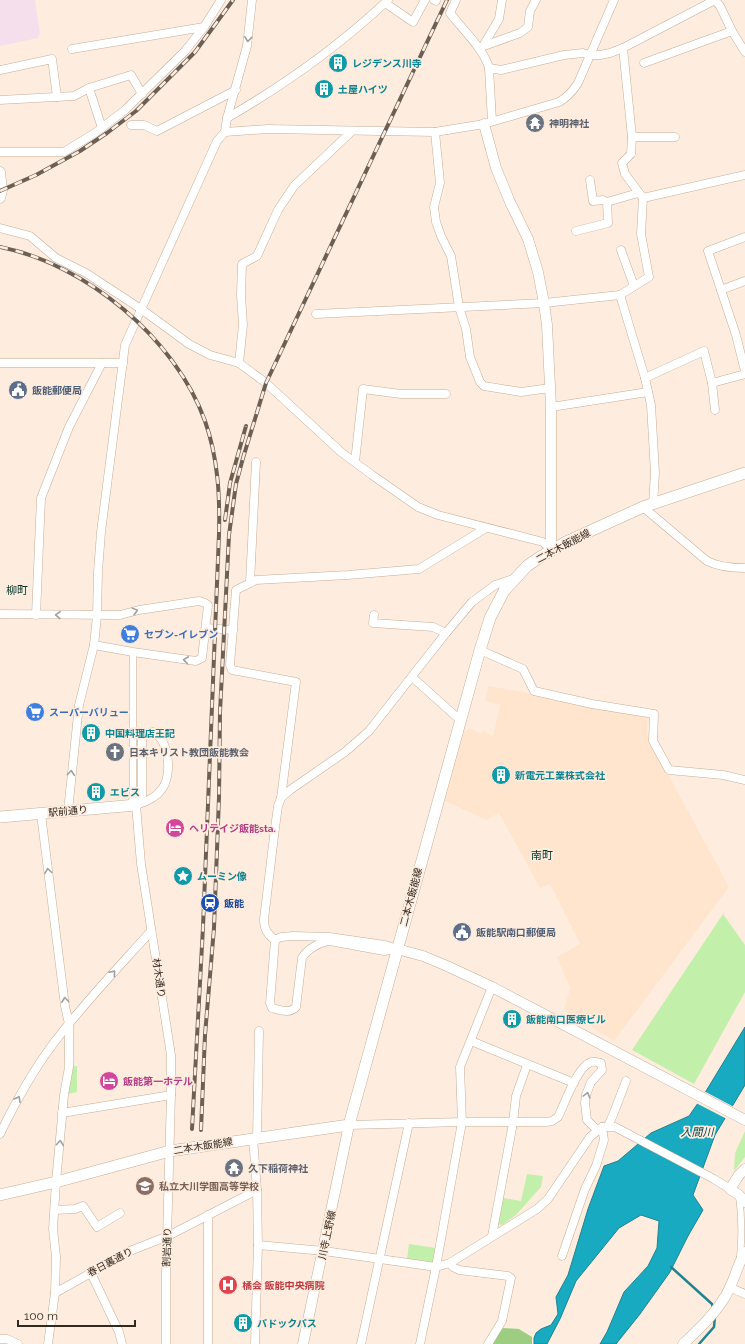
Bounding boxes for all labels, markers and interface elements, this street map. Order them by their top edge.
one-way arrow [244,36,253,42]
building icon: レジデンス川寺 [327,52,349,74]
place label: レジデンス川寺 [352,58,422,69]
building icon: 土屋ハイツ [313,78,335,100]
place label: 土屋ハイツ [338,84,388,95]
temple icon: 神明神社 [524,112,546,134]
place label: 神明神社 [549,118,590,129]
public building icon: 飯能郵便局 [7,379,29,401]
place label: 飯能郵便局 [32,385,82,396]
street label: 二本木飯能線 [534,527,592,565]
district label: 柳町 [6,584,28,597]
one-way arrow [132,607,139,616]
one-way arrow [55,611,61,619]
supermarket icon: セブン-イレブン [119,623,141,645]
place label: セブン-イレブン [144,629,218,640]
one-way arrow [183,656,190,665]
supermarket icon: スーパーバリュー [24,701,46,723]
place label: スーパーバリュー [49,707,129,718]
building icon: 中国料理店王記 [80,722,102,744]
place label: 中国料理店王記 [105,728,175,739]
church icon: 日本キリスト教団飯能教会 [104,741,126,763]
place label: 日本キリスト教団飯能教会 [129,747,249,758]
building icon: 新電元工業株式会社 [490,764,512,786]
one-way arrow [67,770,76,776]
place label: 新電元工業株式会社 [515,770,606,781]
building icon: エビス [85,781,107,803]
place label: エビス [110,787,140,798]
street label: 駅前通り [48,804,88,818]
hotel icon: ヘリテイジ飯能sta. [164,817,186,839]
place label: ヘリテイジ飯能sta. [189,823,276,834]
district label: 南町 [531,849,553,862]
place icon: ムーミン像 [172,865,194,887]
street label: 二本木飯能線 [398,867,424,927]
one-way arrow [44,868,53,874]
place label: ムーミン像 [197,871,247,882]
station icon: 飯能 [199,892,221,914]
place label: 飯能 [224,898,244,909]
public building icon: 飯能駅南口郵便局 [451,921,473,943]
place label: 飯能駅南口郵便局 [476,927,556,938]
street label: 材木通り [150,957,168,999]
one-way arrow [109,971,116,978]
one-way arrow [60,997,69,1003]
building icon: 飯能南口医療ビル [501,1008,523,1030]
place label: 飯能南口医療ビル [526,1014,606,1025]
hotel icon: 飯能第一ホテル [98,1070,120,1092]
place label: 飯能第一ホテル [123,1076,193,1087]
one-way arrow [582,1092,591,1099]
one-way arrow [13,1096,21,1103]
water label: 入間川 [681,1126,714,1139]
street label: 二本木飯能線 [173,1136,233,1156]
one-way arrow [55,1140,64,1146]
temple icon: 久下稲荷神社 [223,1157,245,1179]
place label: 久下稲荷神社 [248,1163,309,1174]
school or university icon: 私立大川学園高等学校 [134,1175,156,1197]
place label: 私立大川学園高等学校 [159,1181,259,1192]
street label: 川寺上野線 [316,1209,338,1261]
street label: 割岩通り [161,1227,173,1267]
street label: 春日裏通り [85,1245,135,1279]
hospital icon: 橘会 飯能中央病院 [217,1274,239,1296]
place label: 橘会 飯能中央病院 [242,1280,324,1291]
scale bar [18,1302,135,1328]
text: 100 m [24,1309,58,1323]
building icon: パドックパス [232,1312,254,1334]
place label: パドックパス [257,1318,317,1329]

